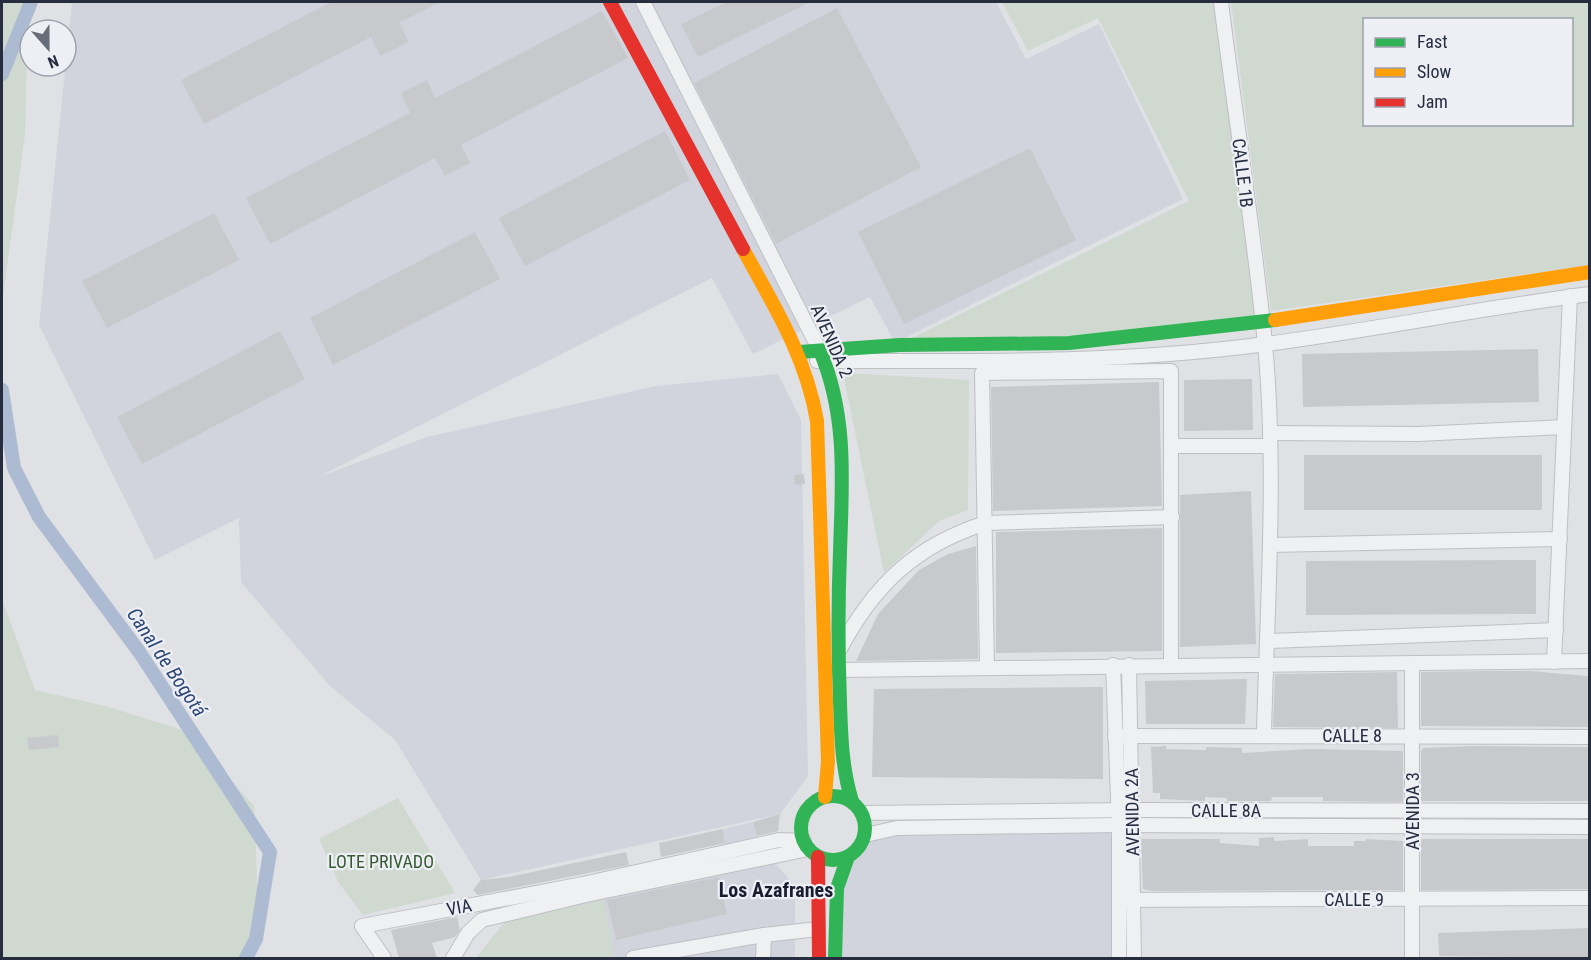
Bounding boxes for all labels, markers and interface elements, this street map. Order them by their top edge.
north arrow [18,18,78,78]
legend [1363,18,1573,126]
text: Fast [1417,31,1448,52]
text: N [45,51,61,72]
text: Slow [1417,61,1452,82]
text: Jam [1417,91,1448,112]
street label: CALLE 1B [1228,137,1258,209]
street label: AVENIDA 2 [807,301,857,381]
water label: Canal de Bogotá [122,603,213,721]
street label: CALLE 8 [1322,725,1382,746]
street label: AVENIDA 2A [1121,767,1143,856]
street label: AVENIDA 3 [1402,772,1423,850]
street label: CALLE 8A [1191,800,1262,821]
park label: LOTE PRIVADO [328,851,434,872]
district label: Los Azafranes [719,878,833,902]
street label: CALLE 9 [1324,889,1384,910]
street label: VIA [445,894,474,920]

